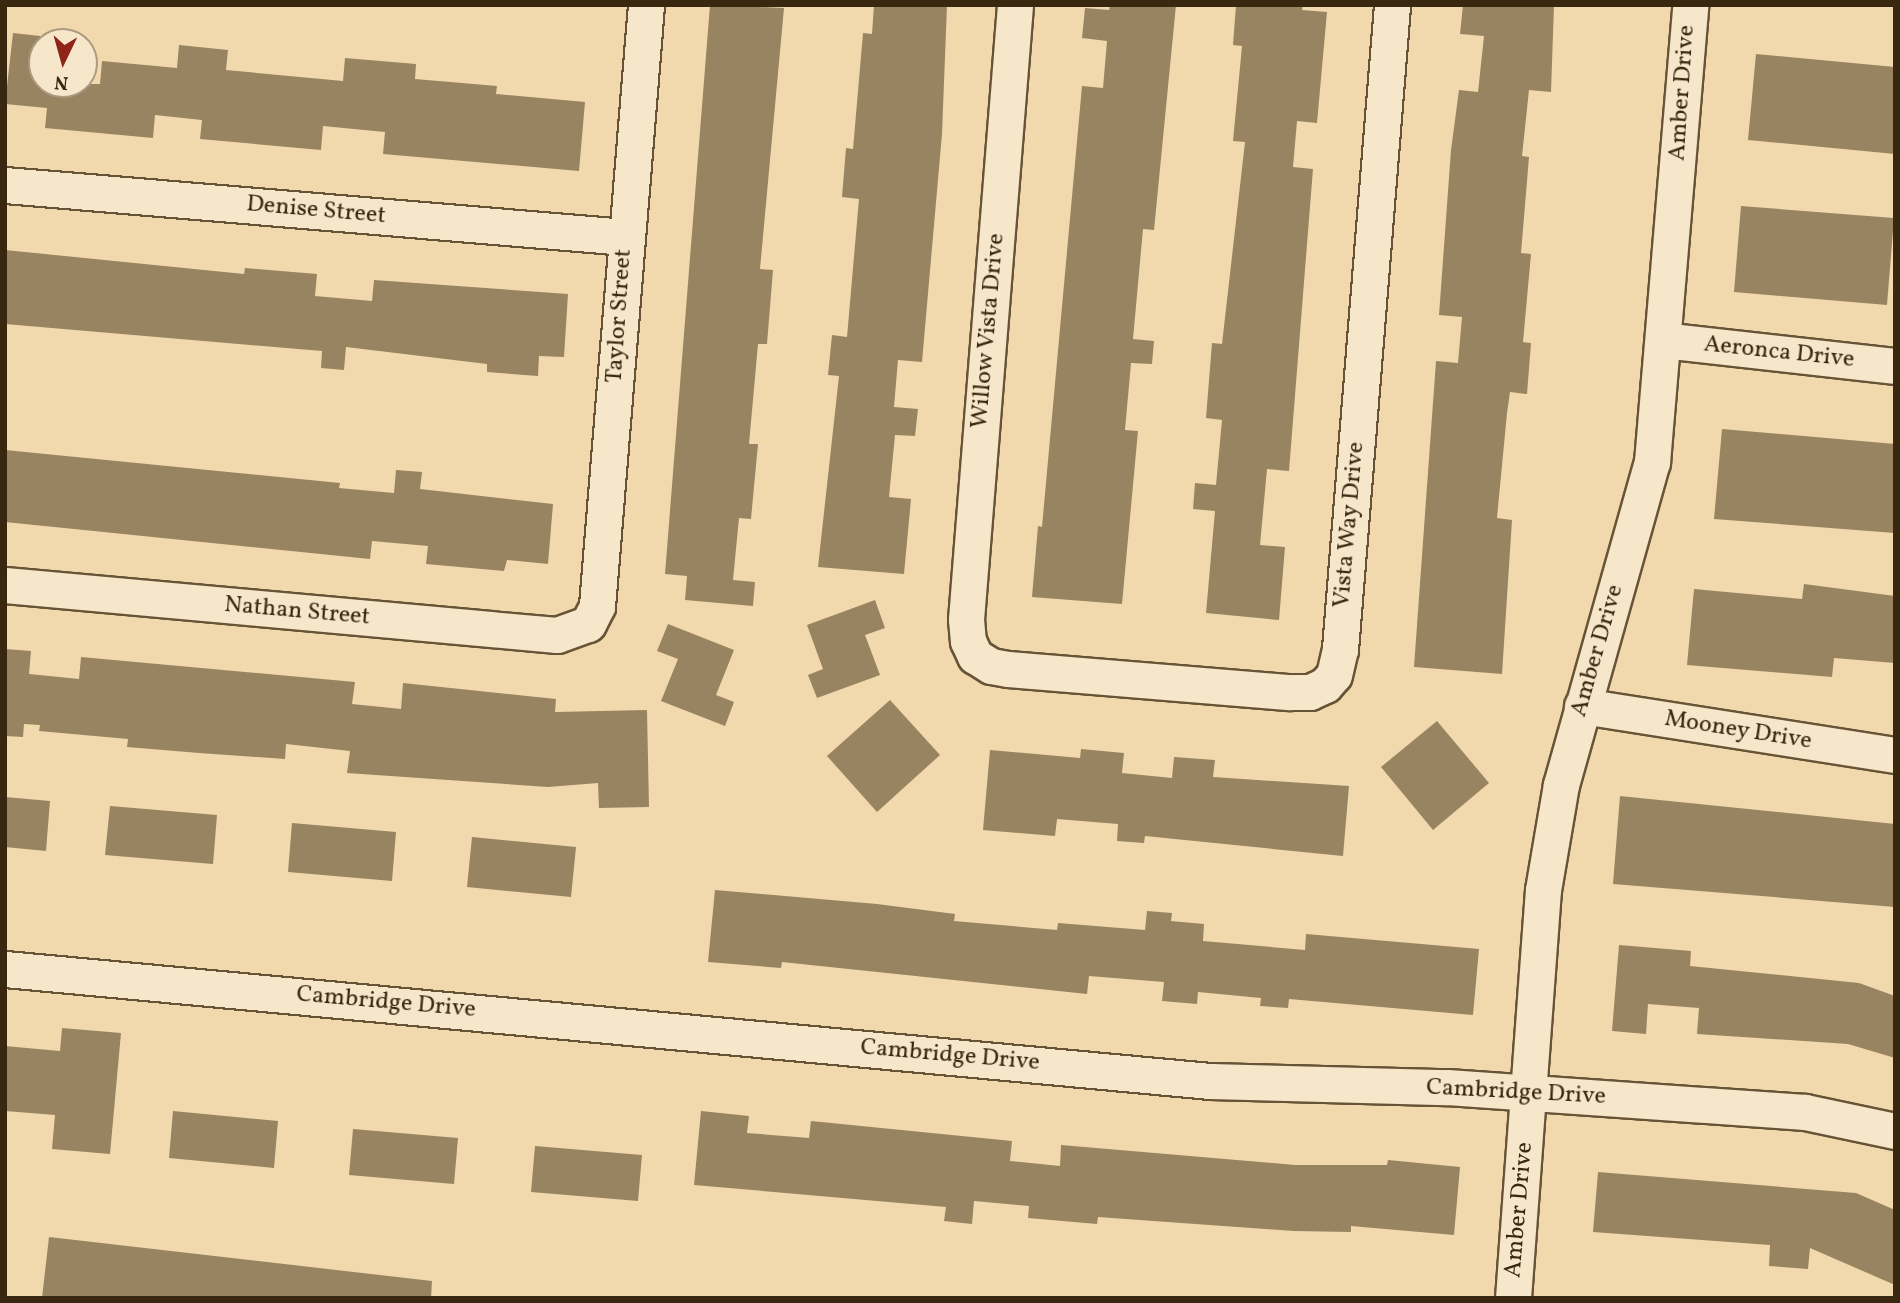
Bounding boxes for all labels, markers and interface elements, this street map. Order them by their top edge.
street label: Amber Drive [1664,24,1702,162]
north arrow [28,28,98,98]
text: N [53,68,69,95]
street label: Denise Street [245,191,387,231]
street label: Willow Vista Drive [966,231,1012,431]
street label: Taylor Street [601,248,639,384]
street label: Aeronca Drive [1702,331,1856,375]
street label: Vista Way Drive [1328,440,1372,610]
street label: Amber Drive [1565,582,1631,720]
street label: Nathan Street [223,591,371,633]
street label: Mooney Drive [1662,705,1814,757]
street label: Cambridge Drive [295,981,477,1025]
street label: Cambridge Drive [859,1034,1041,1078]
street label: Cambridge Drive [1425,1074,1607,1112]
street label: Amber Drive [1500,1141,1540,1279]

